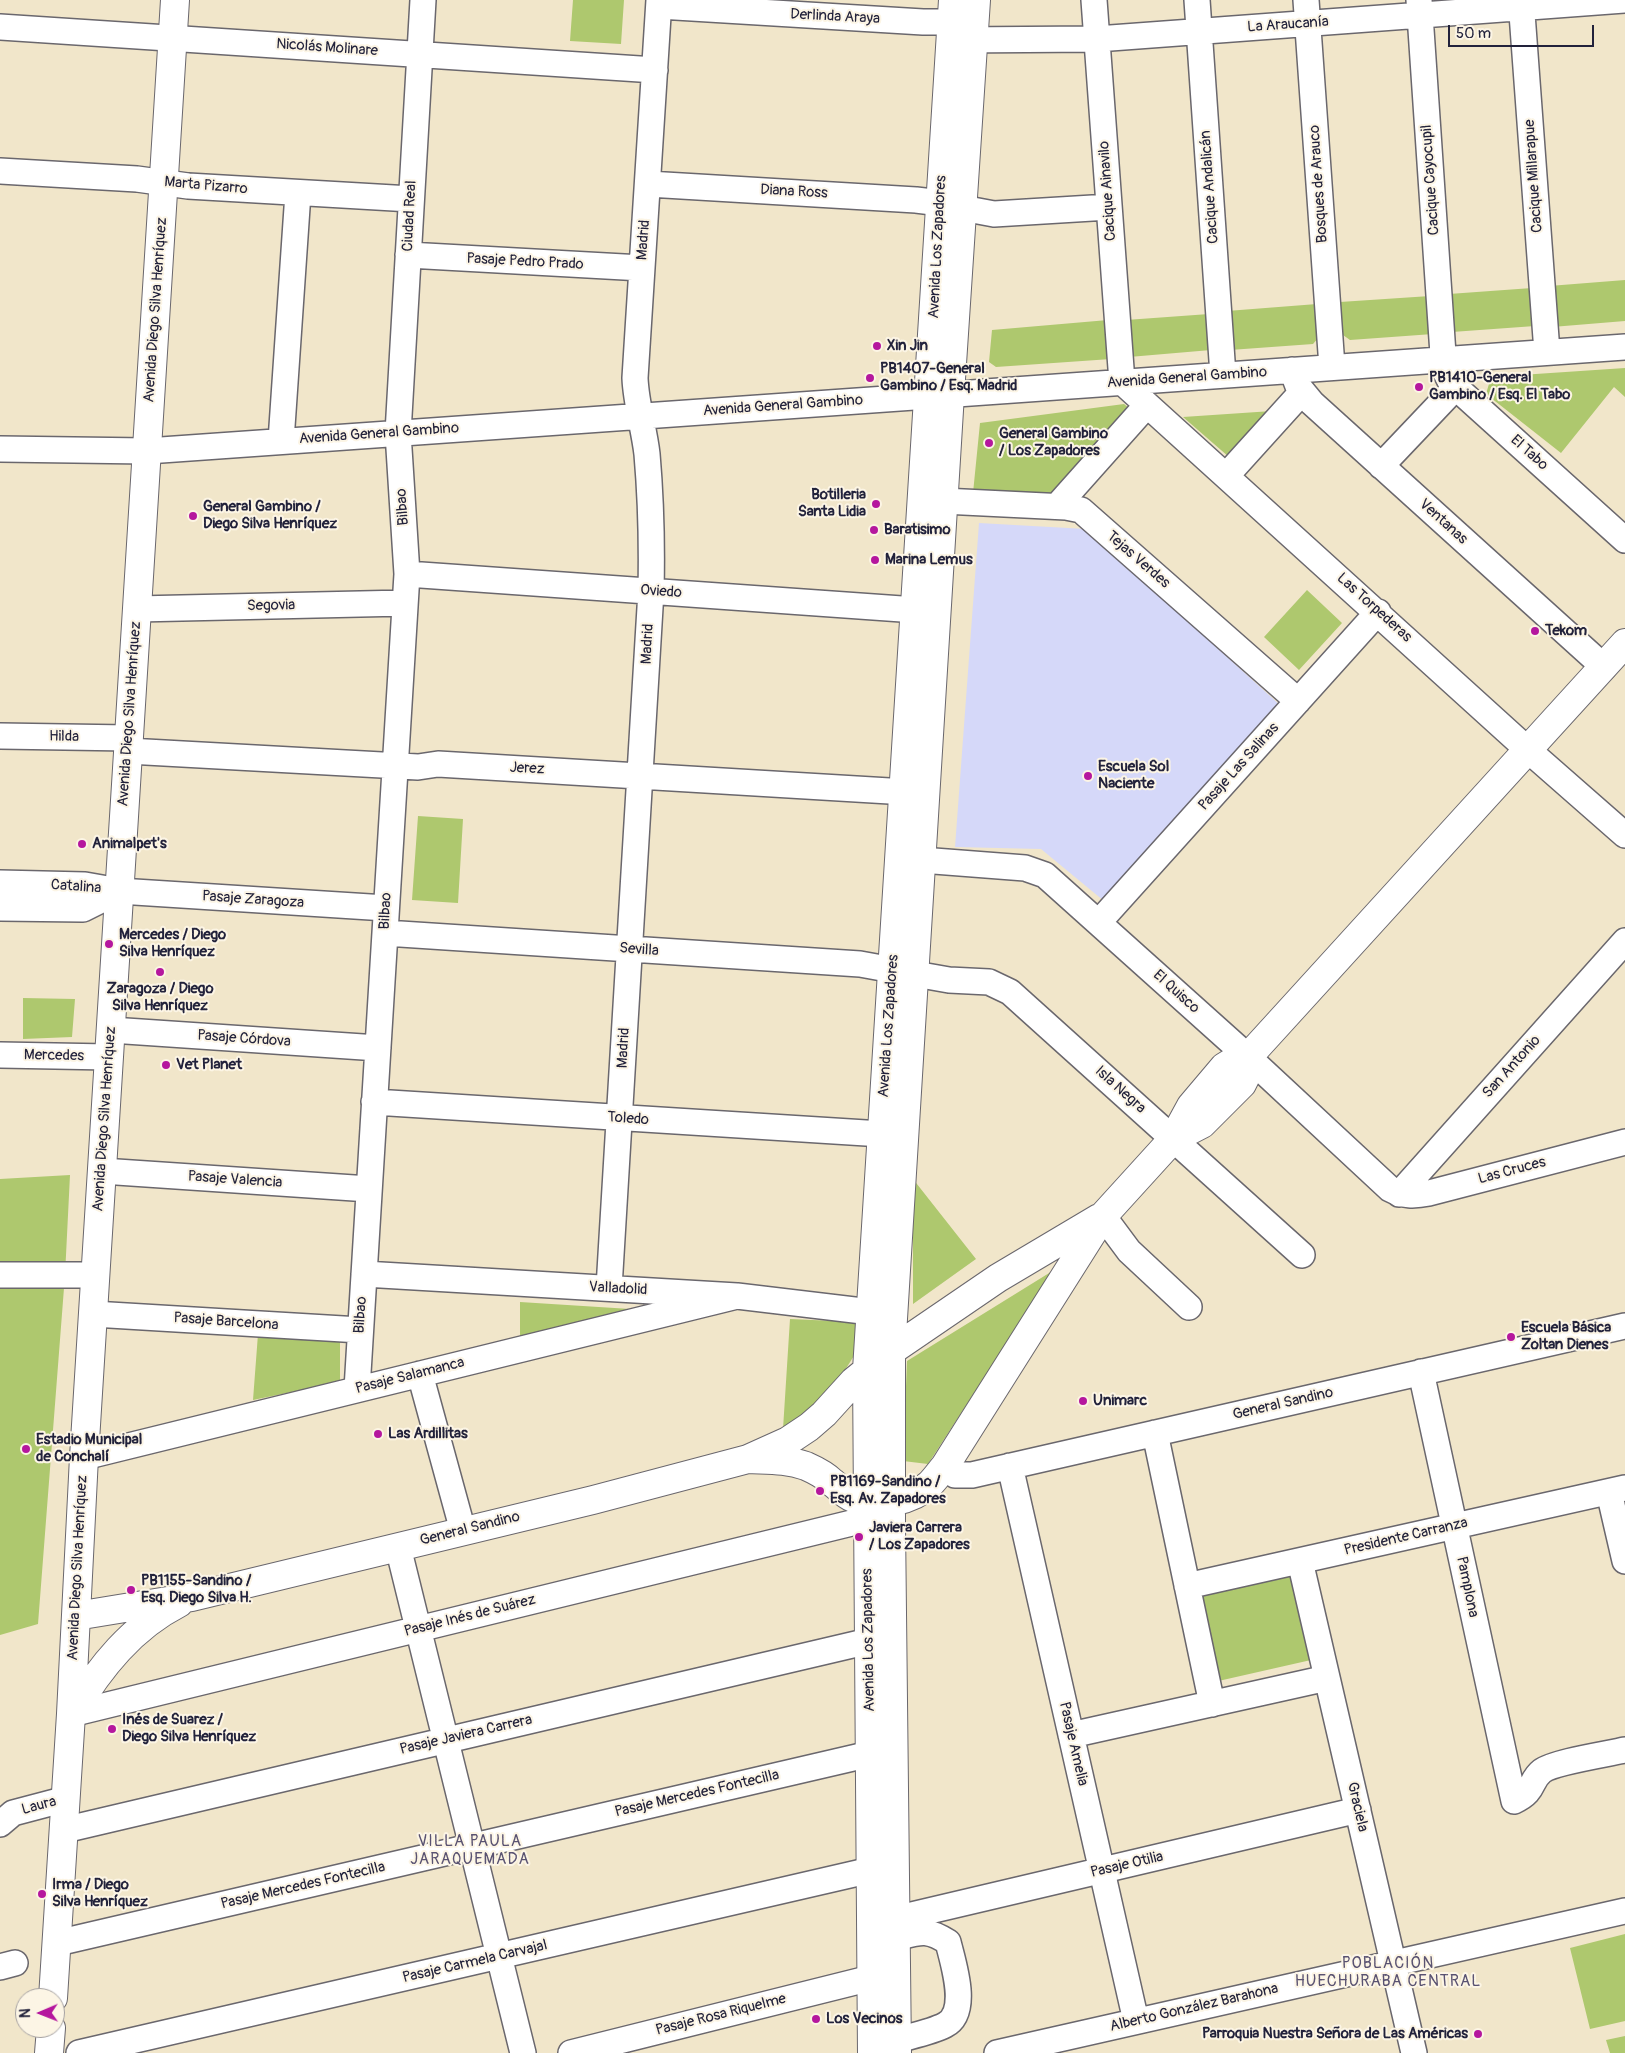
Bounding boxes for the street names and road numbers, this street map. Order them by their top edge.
street label: Derlinda Araya [790,6,880,28]
street label: La Araucanía [1247,13,1329,37]
street label: Nicolás Molinare [276,35,378,61]
street label: Cacique Millarapue [1521,119,1547,233]
street label: Bosques de Arauco [1306,124,1332,244]
street label: Cacique Cayocupil [1418,124,1444,236]
street label: Cacique Andalicán [1197,130,1223,244]
street label: Cacique Ainavilo [1096,140,1120,242]
street label: Marta Pizarro [164,173,248,199]
street label: Avenida Los Zapadores [925,175,951,319]
street label: Ciudad Real [399,180,421,252]
street label: Diana Ross [760,181,828,203]
street label: Avenida Diego Silva Henríquez [141,217,171,403]
street label: Madrid [634,219,654,261]
street label: Pasaje Pedro Prado [466,250,584,274]
street label: Avenida General Gambino [1106,363,1268,393]
street label: Avenida General Gambino [702,391,864,421]
street label: Avenida General Gambino [298,419,460,449]
street label: El Tabo [1506,431,1552,475]
street label: Bilbao [393,488,413,526]
street label: Ventanas [1415,496,1471,548]
street label: Tejas Verdes [1103,528,1173,592]
street label: Las Torpederas [1333,570,1415,646]
street label: Oviedo [640,582,682,602]
street label: Segovia [247,597,295,615]
street label: Avenida Diego Silva Henríquez [115,621,145,807]
street label: Madrid [638,623,658,665]
street label: Pasaje Las Salinas [1195,719,1283,815]
street label: Hilda [49,728,79,746]
street label: Jerez [509,759,545,779]
street label: Catalina [50,876,102,898]
street label: Pasaje Zaragoza [201,887,305,913]
street label: Bilbao [376,892,396,930]
street label: Sevilla [619,940,659,960]
street label: Avenida Los Zapadores [875,954,903,1098]
street label: El Quisco [1149,966,1203,1018]
street label: Avenida Diego Silva Henríquez [90,1026,120,1212]
street label: Pasaje Córdova [197,1027,291,1051]
street label: Madrid [614,1027,634,1069]
street label: San Antonio [1479,1032,1545,1102]
street label: Mercedes [24,1046,84,1066]
street label: Isla Negra [1091,1063,1149,1117]
street label: Toledo [607,1109,649,1129]
street label: Las Cruces [1476,1153,1548,1189]
street label: Pasaje Valencia [187,1168,283,1192]
street label: Valladolid [588,1278,648,1300]
street label: Bilbao [351,1296,371,1334]
street label: Pasaje Barcelona [173,1309,279,1335]
street label: Pasaje Salamanca [354,1354,466,1398]
street label: General Sandino [1231,1384,1335,1424]
street label: Avenida Diego Silva Henríquez [64,1475,92,1661]
street label: General Sandino [418,1508,522,1550]
street label: Presidente Carranza [1343,1514,1469,1560]
street label: Pamplona [1452,1555,1482,1619]
street label: Avenida Los Zapadores [859,1568,879,1712]
street label: Pasaje Inés de Suárez [402,1591,538,1641]
street label: Pasaje Amelia [1055,1700,1091,1788]
street label: Pasaje Javiera Carrera [398,1711,534,1759]
street label: Pasaje Mercedes Fontecilla [613,1766,781,1822]
street label: Graciela [1343,1780,1371,1834]
street label: Laura [20,1793,58,1819]
street label: Pasaje Otilia [1089,1848,1165,1882]
street label: Pasaje Mercedes Fontecilla [219,1858,387,1914]
street label: Pasaje Carmela Carvajal [401,1937,549,1987]
street label: Alberto González Barahona [1108,1980,1280,2036]
street label: Pasaje Rosa Riquelme [654,1990,788,2040]

